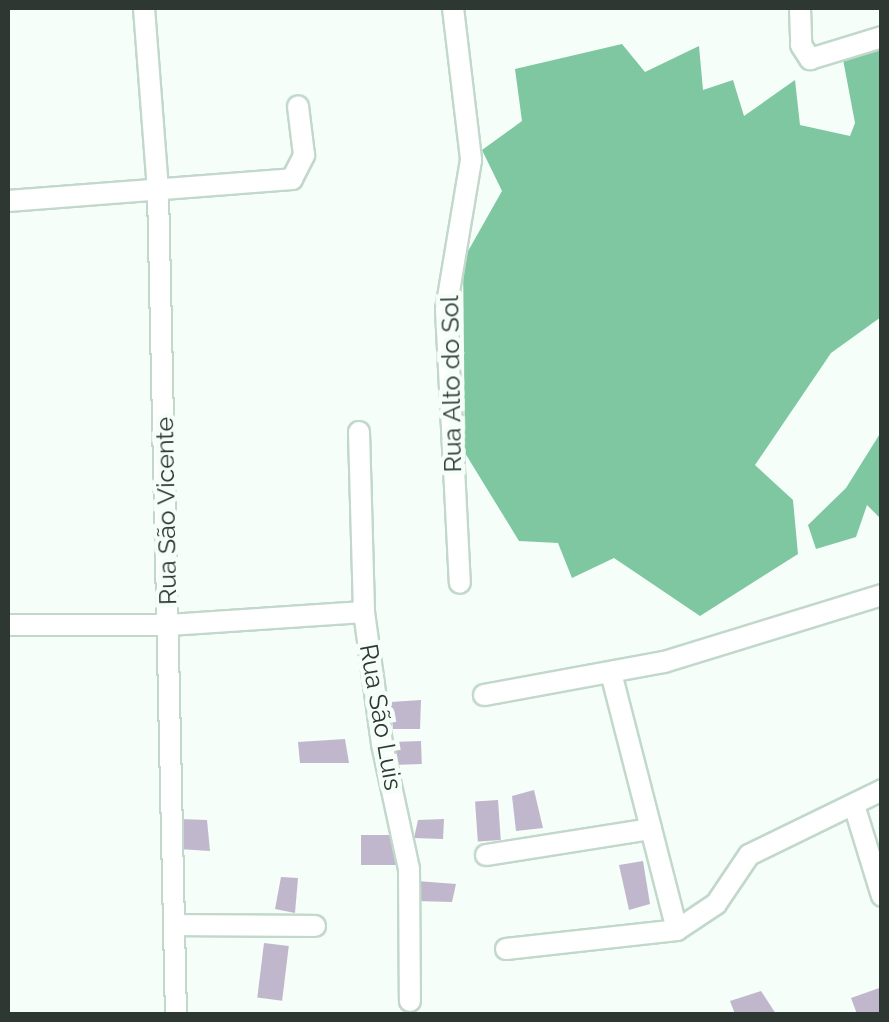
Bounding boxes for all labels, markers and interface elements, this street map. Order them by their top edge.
street label: Rua Alto do Sol [434,295,468,473]
street label: Rua São Vicente [149,416,183,606]
street label: Rua São Luis [353,642,409,792]

